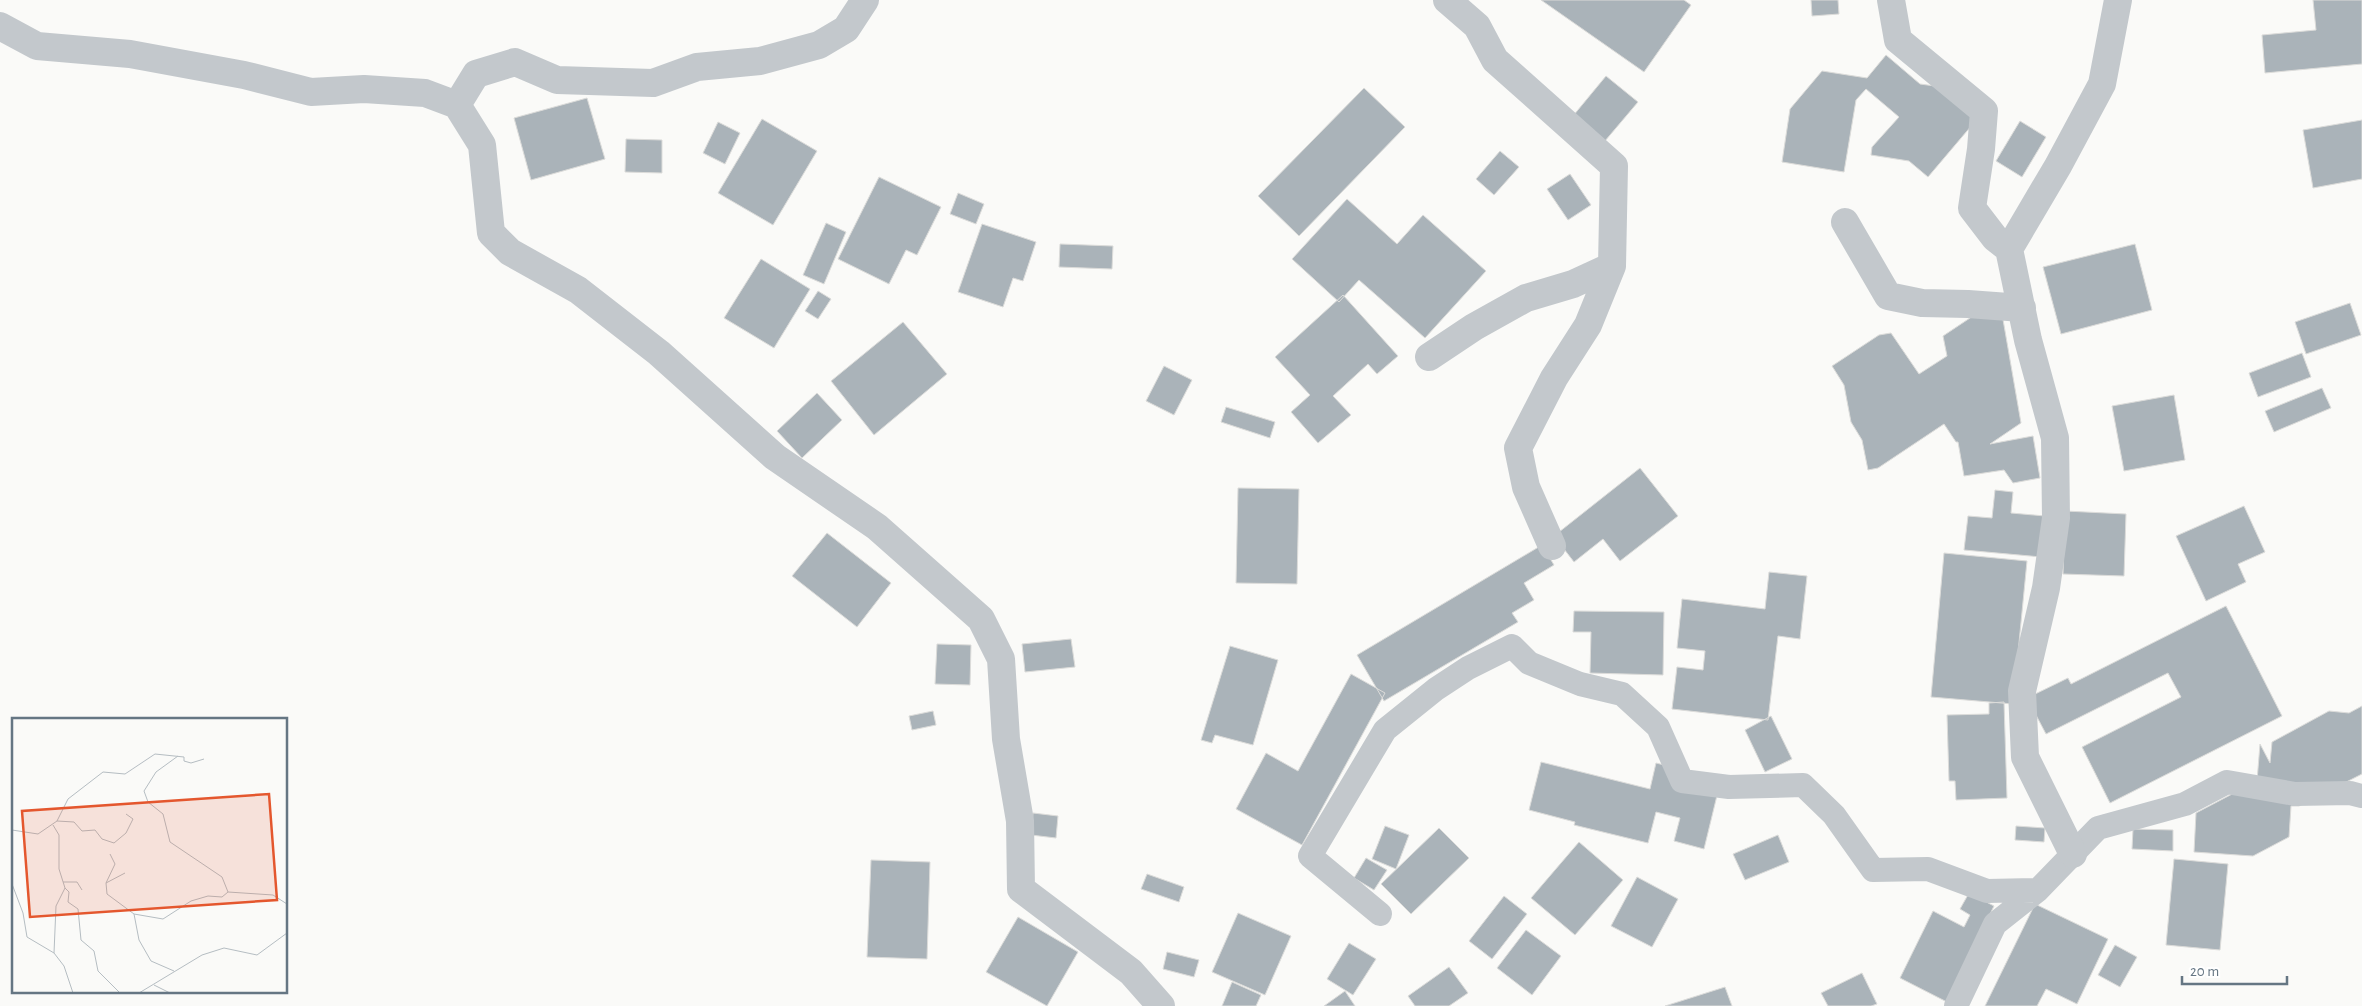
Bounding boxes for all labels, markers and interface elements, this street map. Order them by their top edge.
inset map [12,718,288,994]
scale bar [2182,954,2287,986]
text: 20 m [2190,964,2219,979]

